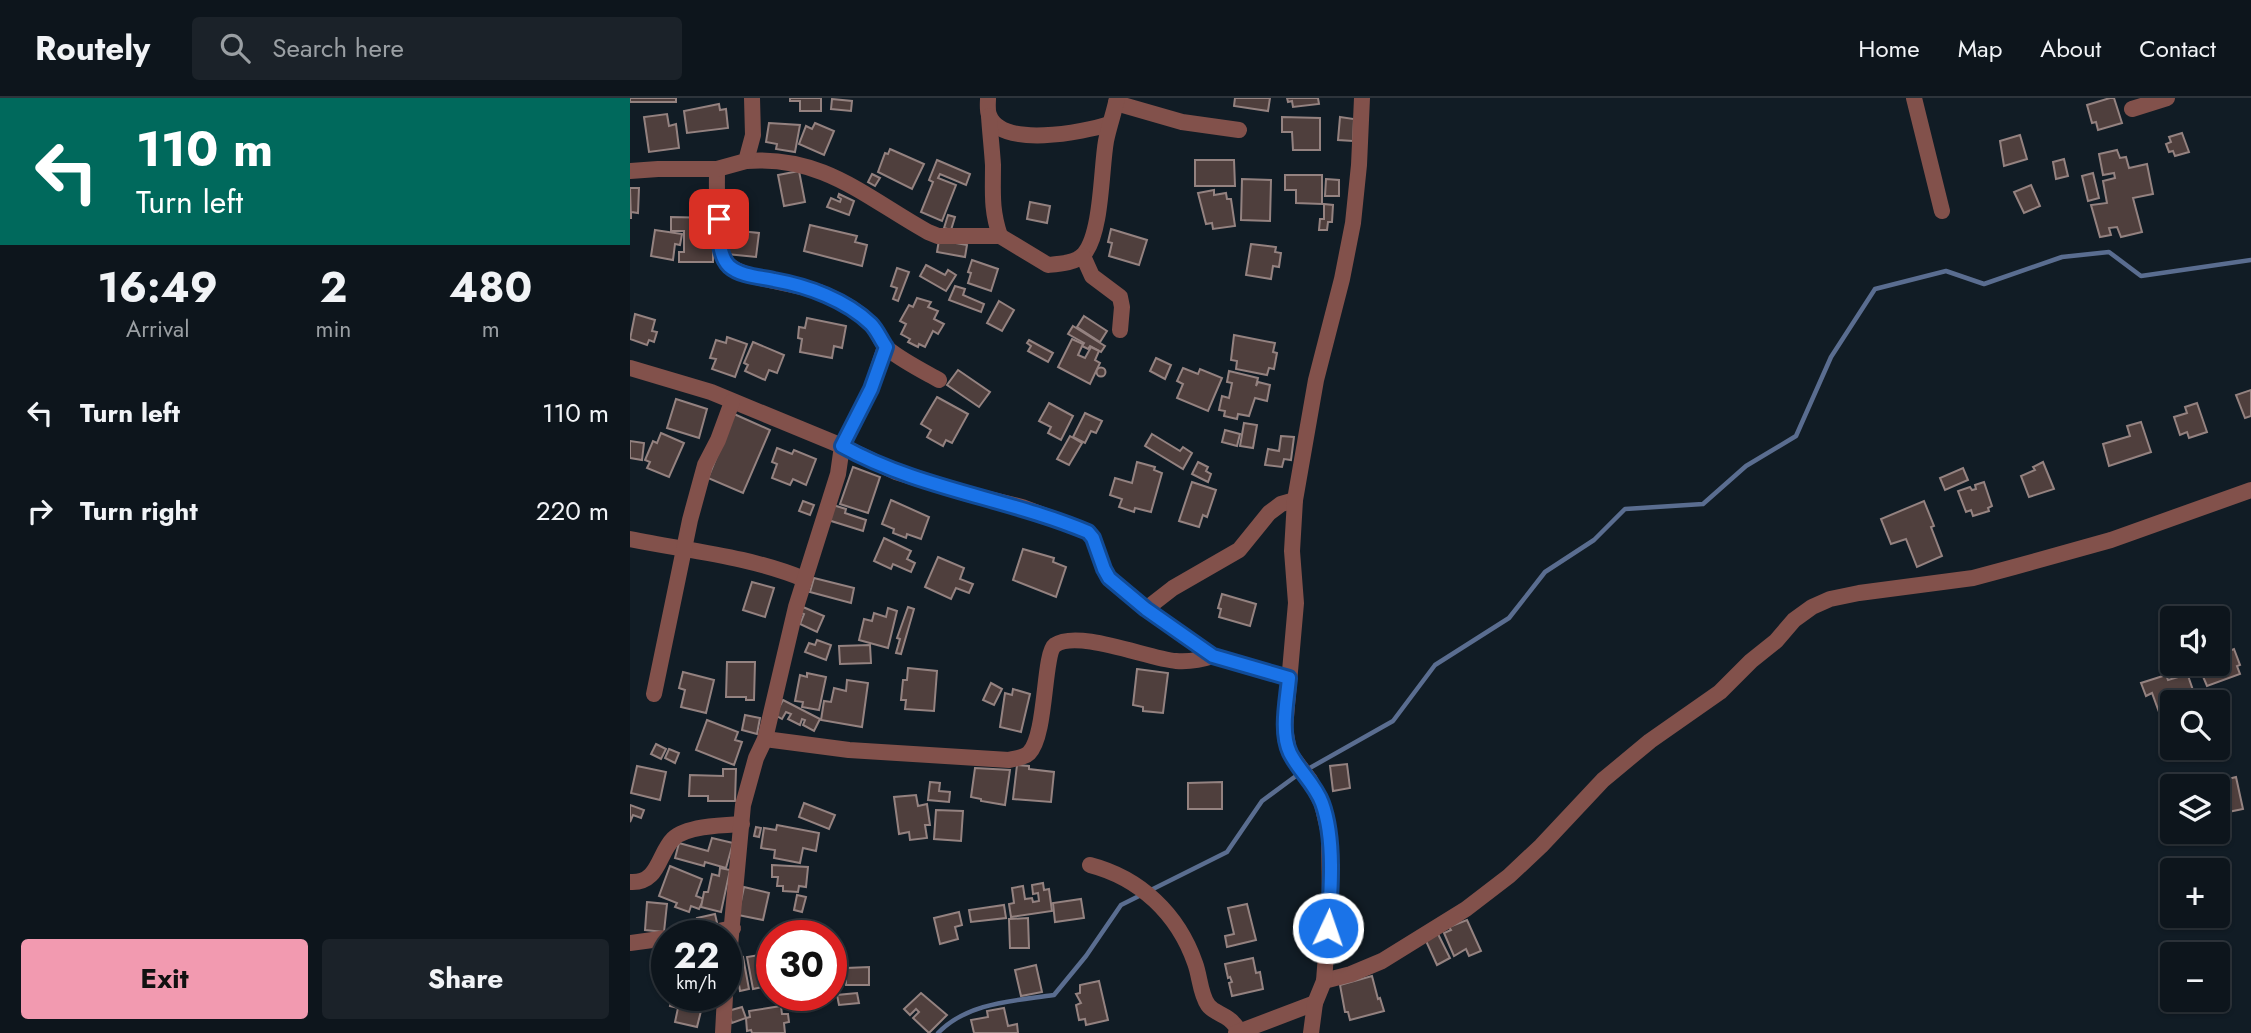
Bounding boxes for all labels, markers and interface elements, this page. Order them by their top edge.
search box [192,17,682,80]
text: Routely [35,25,150,72]
icon: search [216,29,254,67]
text: Search here [272,29,404,67]
text: Home [1858,31,1920,66]
text: Map [1958,31,2002,66]
text: About [2040,31,2101,66]
text: Contact [2139,31,2216,66]
text: 110 m [136,114,273,184]
icon: left [21,126,112,217]
text: Turn left [136,179,243,225]
pin [689,189,749,249]
icon: arrive [700,200,738,238]
text: 16:49 [98,257,218,318]
text: 2 [320,257,347,318]
text: 480 [449,257,532,318]
text: Arrival [126,312,189,346]
text: min [315,312,351,346]
text: m [482,312,500,346]
icon: left [21,394,59,432]
text: Turn left [80,394,180,432]
text: 110 m [542,394,609,432]
icon: right [21,492,59,530]
text: Turn right [80,492,198,530]
text: 220 m [536,492,609,530]
map controls [2160,606,2230,1012]
button: sound [2160,606,2230,676]
button: search [2160,690,2230,760]
button: layers [2160,774,2230,844]
button: + [2160,858,2230,928]
position arrow [1291,891,1365,965]
speed limit sign: 30 [756,920,847,1011]
text: 22 [674,931,719,981]
button: Exit [21,939,308,1019]
button: Share [322,939,609,1019]
button: − [2160,942,2230,1012]
text: km/h [676,970,717,996]

